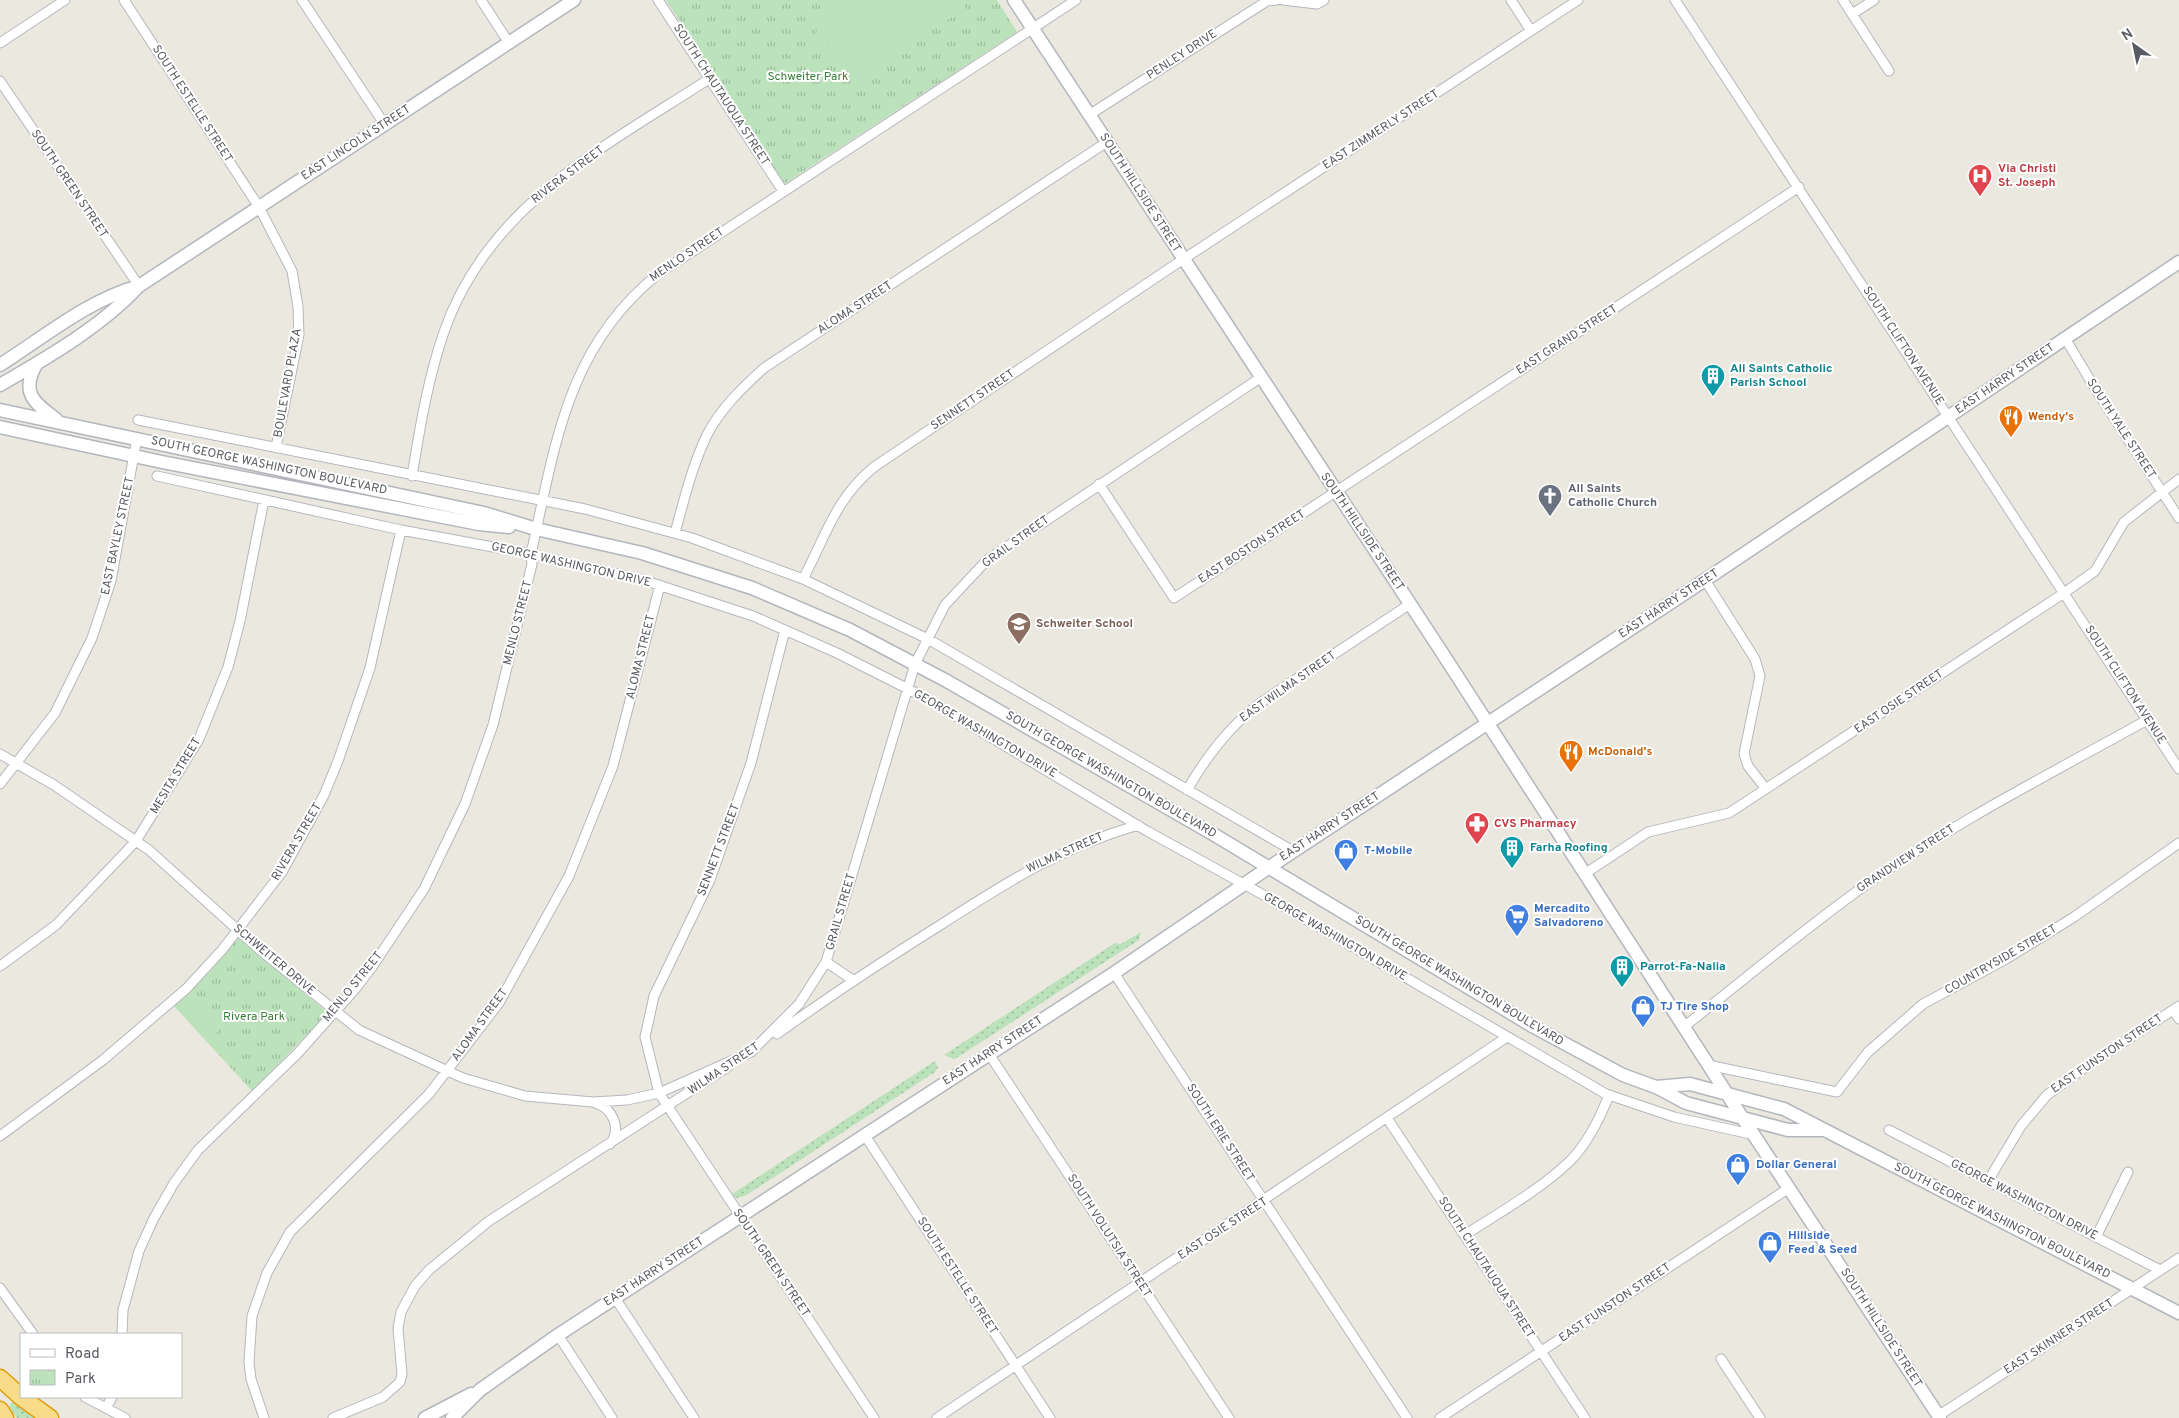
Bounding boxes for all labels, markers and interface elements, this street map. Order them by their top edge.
north arrow [2109,20,2159,70]
street label: SOUTH CHAUTAUQUA STREET [669,21,773,169]
text: N [2119,25,2137,45]
street label: PENLEY DRIVE [1144,26,1220,84]
street label: SOUTH ESTELLE STREET [148,42,236,166]
park label: Schweiter Park [768,69,848,85]
street label: EAST ZIMMERLY STREET [1320,86,1442,174]
street label: EAST LINCOLN STREET [298,102,414,184]
street label: SOUTH GREEN STREET [27,127,111,241]
street label: SOUTH HILLSIDE STREET [1095,130,1185,256]
street label: RIVERA STREET [528,142,608,208]
place label: Via Christi St. Joseph [1998,161,2056,191]
hospital icon: Via Christi St. Joseph [1967,163,1993,197]
street label: MENLO STREET [647,224,727,286]
street label: ALOMA STREET [814,278,896,338]
street label: SOUTH CLIFTON AVENUE [1859,283,1947,409]
street label: EAST GRAND STREET [1513,301,1621,379]
street label: BOULEVARD PLAZA [271,327,305,439]
street label: EAST HARRY STREET [1952,340,2058,418]
place label: All Saints Catholic Parish School [1730,361,1832,391]
building icon: All Saints Catholic Parish School [1700,363,1726,397]
street label: SENNETT STREET [928,366,1018,434]
street label: SOUTH YALE STREET [2083,376,2159,482]
restaurant icon: Wendy's [1998,404,2024,438]
place label: Wendy's [2028,409,2074,425]
street label: SOUTH GEORGE WASHINGTON BOULEVARD [149,433,389,499]
street label: SOUTH HILLSIDE STREET [1316,470,1408,594]
street label: EAST BAYLEY STREET [98,475,138,597]
place label: All Saints Catholic Church [1568,481,1657,511]
church icon: All Saints Catholic Church [1537,483,1563,517]
street label: EAST BOSTON STREET [1195,506,1309,588]
street label: GRAIL STREET [979,512,1053,572]
street label: GEORGE WASHINGTON DRIVE [490,539,652,591]
street label: EAST HARRY STREET [1616,566,1722,642]
street label: MENLO STREET [500,579,536,667]
school or university icon: Schweiter School [1006,611,1032,645]
street label: ALOMA STREET [623,613,659,701]
place label: Schweiter School [1036,616,1133,632]
street label: SOUTH CLIFTON AVENUE [2081,622,2169,748]
street label: EAST WILMA STREET [1237,648,1339,726]
street label: EAST OSIE STREET [1851,666,1947,738]
street label: GEORGE WASHINGTON DRIVE [910,686,1060,782]
street label: SOUTH GEORGE WASHINGTON BOULEVARD [1003,708,1219,842]
street label: MESITA STREET [147,735,205,817]
restaurant icon: McDonald's [1558,739,1584,773]
place label: McDonald's [1588,744,1652,760]
street label: EAST HARRY STREET [1277,789,1383,865]
street label: RIVERA STREET [268,800,326,884]
street label: SENNETT STREET [694,801,744,899]
pharmacy icon: CVS Pharmacy [1464,811,1490,845]
place label: CVS Pharmacy [1494,816,1577,832]
street label: GRANDVIEW STREET [1854,821,1958,897]
street label: WILMA STREET [1024,829,1106,877]
building icon: Farha Roofing [1499,835,1525,869]
shop icon: T-Mobile [1333,838,1359,872]
place label: Farha Roofing [1530,840,1608,856]
place label: T-Mobile [1364,843,1413,859]
street label: GRAIL STREET [822,872,860,952]
street label: GEORGE WASHINGTON DRIVE [1260,889,1410,985]
place label: Mercadito Salvadoreno [1534,901,1604,931]
supermarket icon: Mercadito Salvadoreno [1504,903,1530,937]
street label: SOUTH GEORGE WASHINGTON BOULEVARD [1352,912,1566,1050]
street label: SCHWEITER DRIVE [230,921,318,999]
street label: COUNTRYSIDE STREET [1942,921,2060,999]
street label: MENLO STREET [320,948,386,1026]
building icon: Parrot-Fa-Nalia [1609,954,1635,988]
place label: Parrot-Fa-Nalia [1640,959,1726,975]
street label: ALOMA STREET [448,985,512,1065]
shop icon: TJ Tire Shop [1630,994,1656,1028]
place label: TJ Tire Shop [1660,999,1729,1015]
park label: Rivera Park [223,1009,285,1025]
street label: EAST FUNSTON STREET [2048,1011,2166,1097]
street label: EAST HARRY STREET [940,1013,1046,1089]
street label: WILMA STREET [685,1039,763,1099]
street label: SOUTH ERIE STREET [1182,1081,1258,1185]
shop icon: Dollar General [1725,1152,1751,1186]
street label: GEORGE WASHINGTON DRIVE [1948,1156,2100,1244]
place label: Dollar General [1756,1157,1837,1173]
street label: SOUTH GEORGE WASHINGTON BOULEVARD [1891,1159,2113,1283]
street label: SOUTH VOLUTSIA STREET [1063,1171,1155,1301]
street label: EAST OSIE STREET [1175,1194,1271,1264]
street label: SOUTH CHAUTAUQUA STREET [1434,1194,1538,1342]
street label: SOUTH GREEN STREET [729,1206,813,1320]
street label: SOUTH ESTELLE STREET [913,1214,1001,1338]
place label: Hillside Feed & Seed [1788,1228,1857,1258]
shop icon: Hillside Feed & Seed [1757,1230,1783,1264]
street label: EAST HARRY STREET [601,1234,707,1310]
street label: EAST FUNSTON STREET [1556,1260,1674,1346]
street label: SOUTH HILLSIDE STREET [1836,1265,1926,1391]
street label: EAST SKINNER STREET [2001,1295,2117,1379]
legend [20,1333,182,1398]
text: Road [65,1345,100,1364]
text: Park [65,1370,96,1389]

